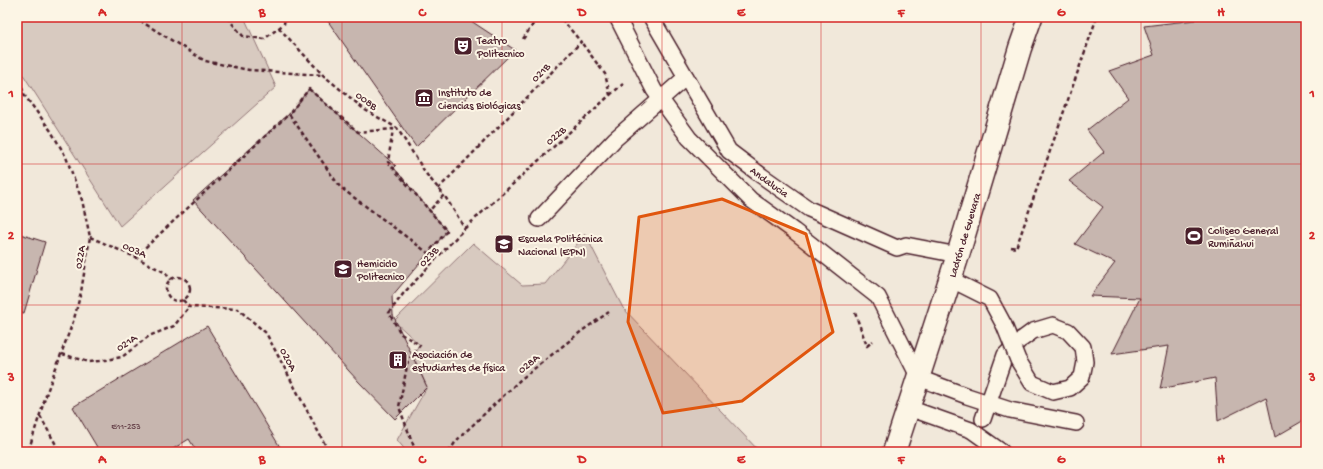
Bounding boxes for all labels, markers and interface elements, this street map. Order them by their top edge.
text: A [97,6,107,21]
text: B [258,6,267,21]
text: C [417,6,427,21]
text: D [577,6,587,21]
text: E [737,6,746,21]
text: F [897,6,906,21]
text: G [1057,6,1066,21]
text: H [1217,6,1225,21]
theatre icon: Teatro Politecnico [452,35,474,57]
place label: Teatro Politecnico [476,36,525,61]
street label: 021B [530,61,554,85]
text: 1 [7,87,14,102]
museum icon: Instituto de Ciencias Biológicas [413,87,435,109]
text: 1 [1308,87,1315,102]
place label: Instituto de Ciencias Biológicas [438,88,521,113]
street label: 008B [353,90,379,114]
street label: 022B [544,124,569,149]
street label: Andalucia [747,165,791,201]
street label: Ladrón de Guevara [947,191,984,279]
sports icon: Coliseo General Rumiñahui [1183,225,1205,247]
place label: Coliseo General Rumiñahui [1208,226,1279,251]
text: 2 [8,229,15,244]
text: 2 [1309,229,1316,244]
school or university icon: Escuela Politécnica Nacional (EPN) [493,233,515,255]
place label: Escuela Politécnica Nacional (EPN) [518,234,603,259]
street label: 003A [120,240,148,262]
street label: 022A [73,244,89,270]
street label: 023B [417,245,442,270]
school or university icon: Hemiciclo Politecnico [332,258,354,280]
place label: Hemiciclo Politecnico [356,259,405,284]
street label: 021A [114,332,140,355]
street label: 020A [276,346,298,374]
building icon: Asociación de estudiantes de física [387,349,409,371]
place label: Asociación de estudiantes de física [412,350,506,375]
street label: 028A [516,352,543,377]
text: 3 [7,371,15,386]
text: 3 [1308,371,1316,386]
house number: E11-253 [111,422,141,433]
text: A [97,453,107,468]
text: B [258,453,267,468]
text: C [417,453,427,468]
text: D [577,453,587,468]
text: E [737,453,746,468]
text: F [897,453,906,468]
text: G [1057,453,1066,468]
text: H [1217,453,1225,468]

